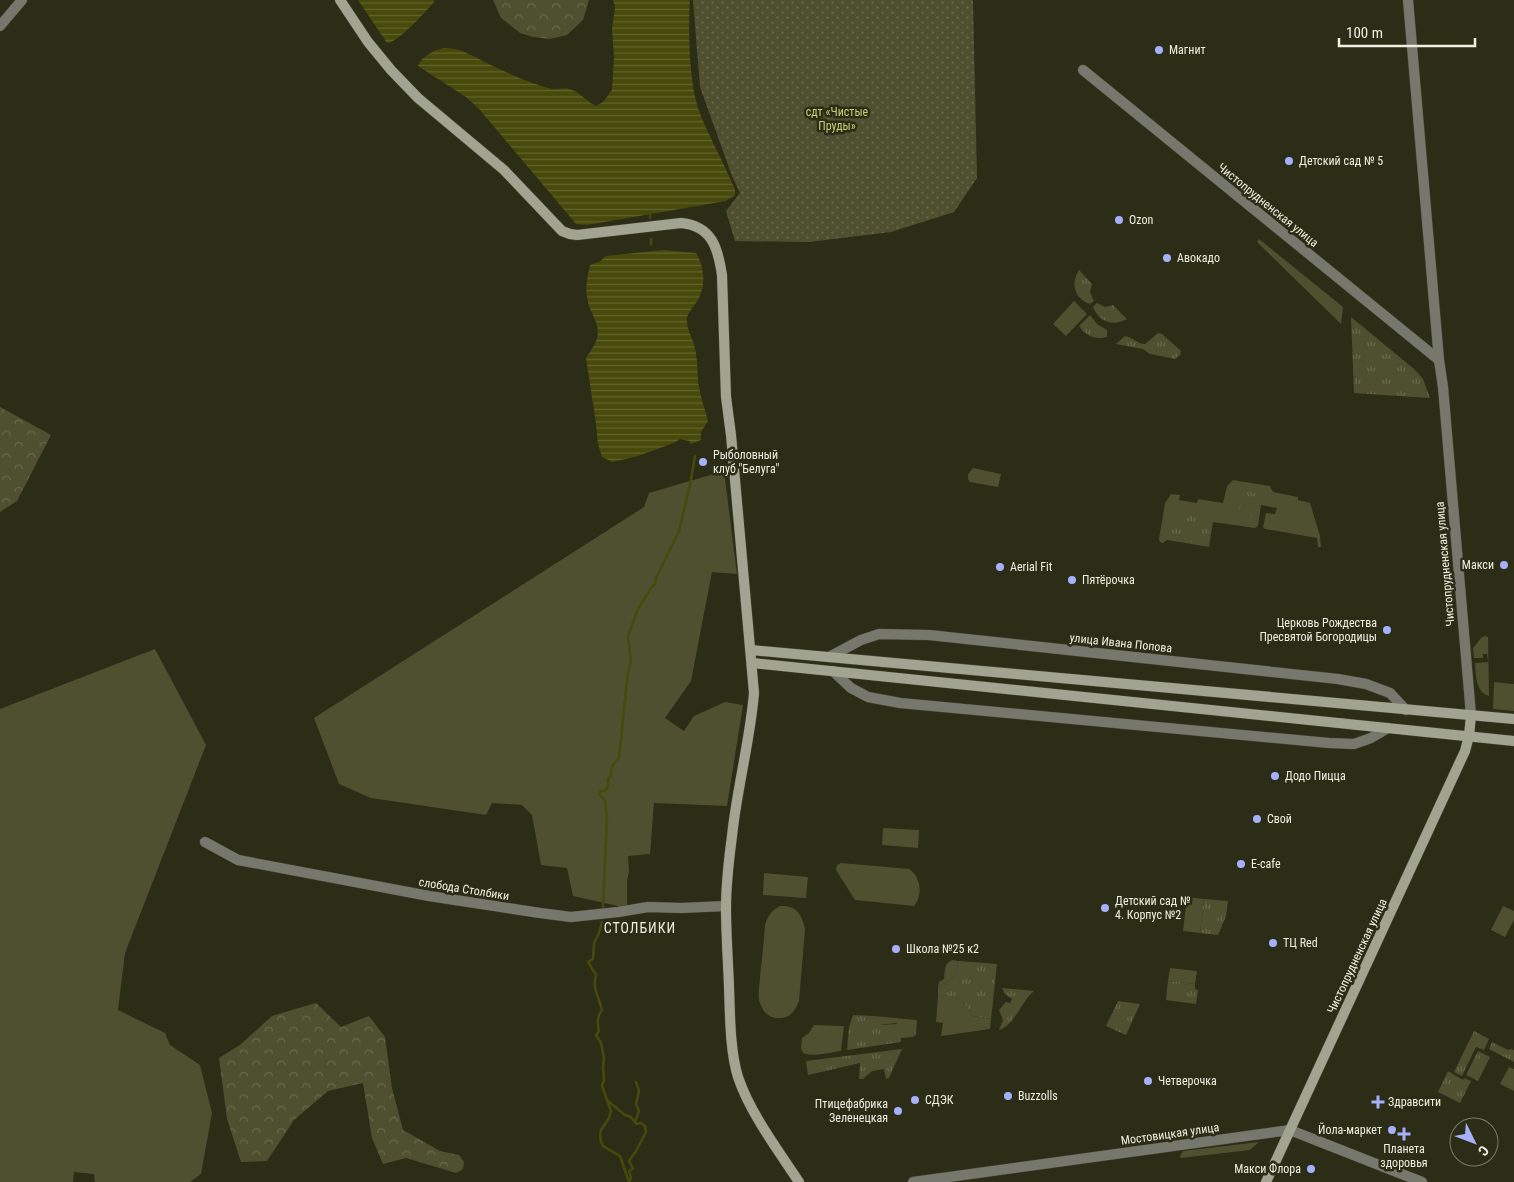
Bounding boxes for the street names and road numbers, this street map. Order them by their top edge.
street label: Чистопрудненская улица [1215,160,1321,250]
street label: Чистопрудненская улица [1433,501,1457,627]
street label: улица Ивана Попова [1069,631,1173,655]
street label: слобода Столбики [418,875,510,903]
street label: Чистопрудненская улица [1324,896,1390,1016]
street label: Мостовицкая улица [1120,1120,1220,1148]

